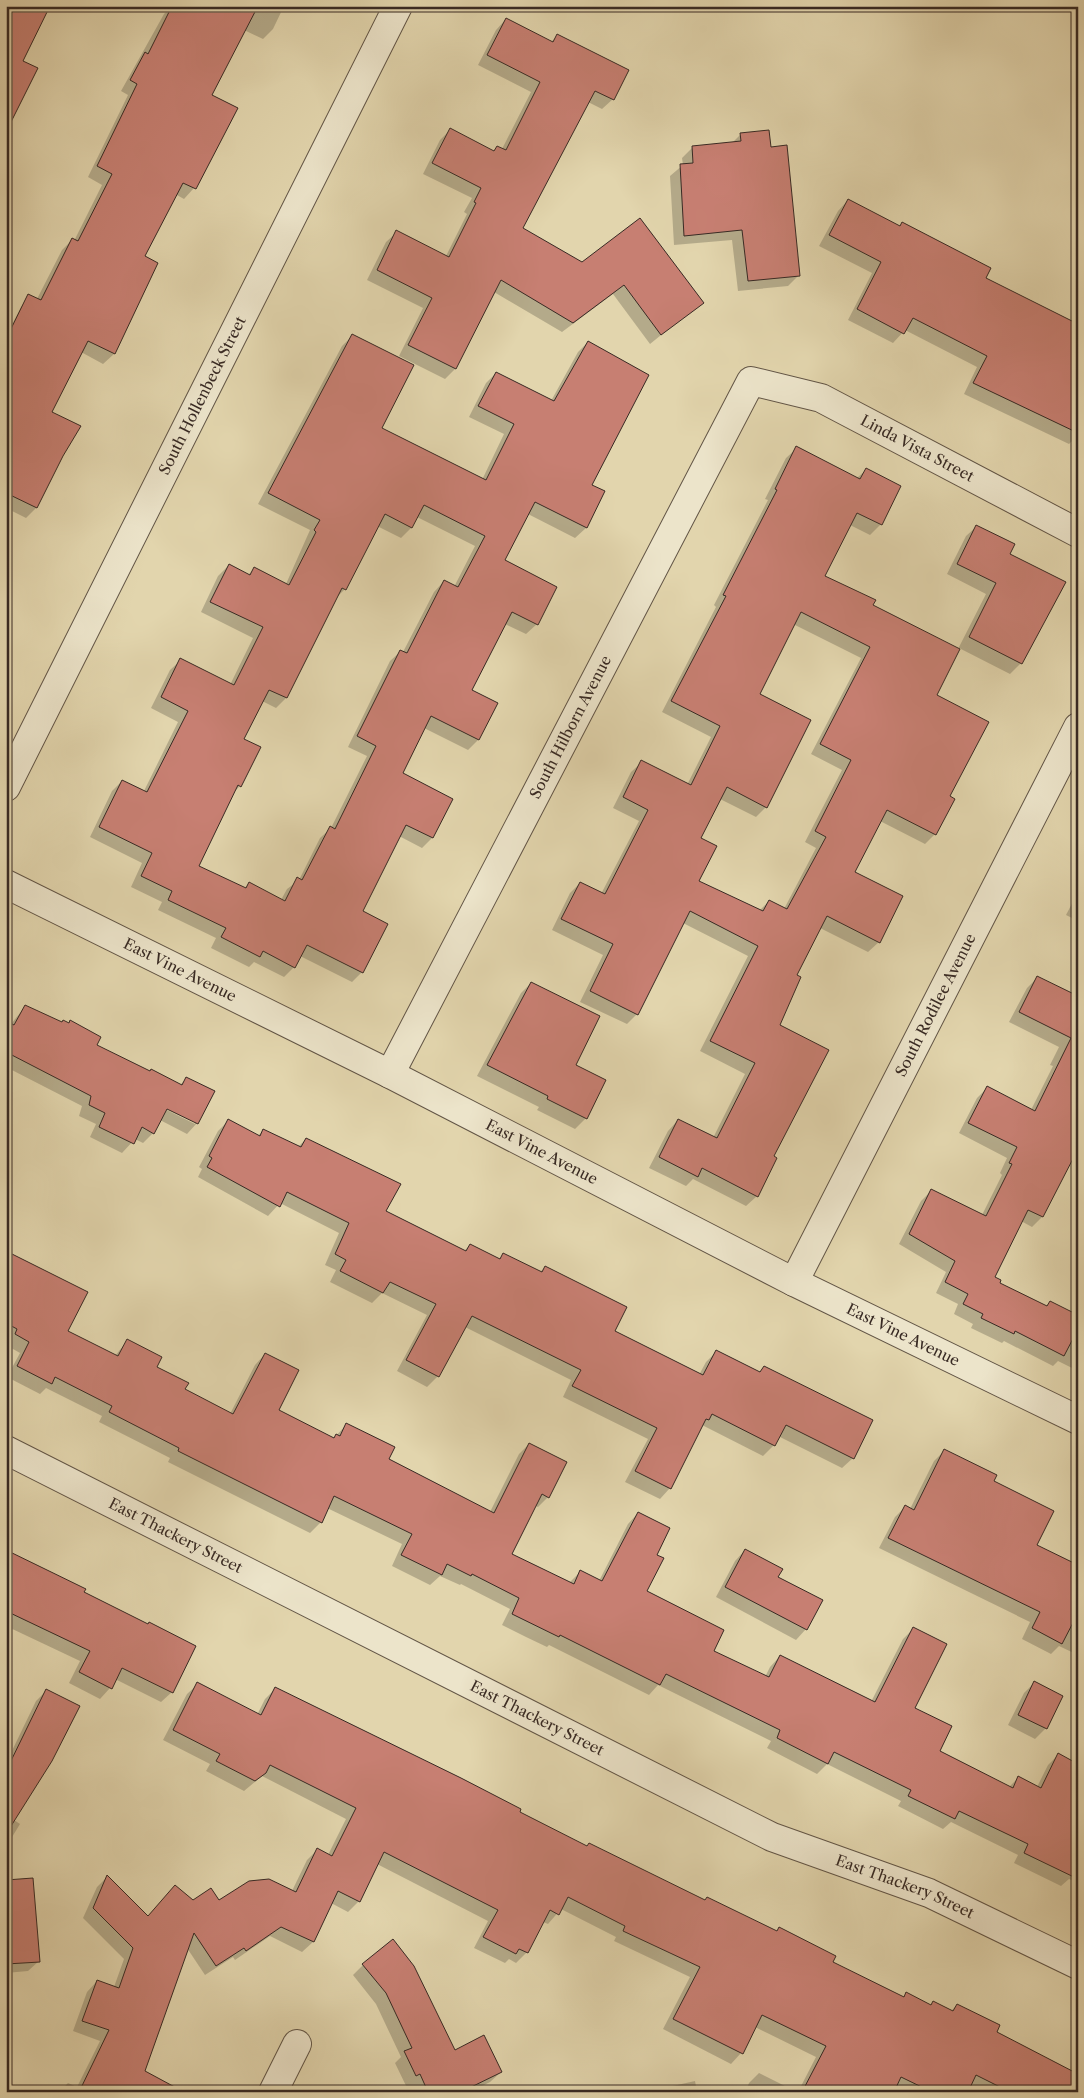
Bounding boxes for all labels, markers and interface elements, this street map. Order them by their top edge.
street label: South Hollenbeck Street [154,312,250,478]
street label: Linda Vista Street [857,410,978,486]
street label: South Hilborn Avenue [525,652,615,802]
street label: South Rodilee Avenue [891,930,980,1080]
street label: East Vine Avenue [121,934,240,1005]
street label: East Vine Avenue [483,1115,601,1188]
street label: East Vine Avenue [844,1299,963,1370]
street label: East Thackery Street [106,1494,246,1577]
street label: East Thackery Street [467,1676,608,1760]
street label: East Thackery Street [833,1850,978,1923]

